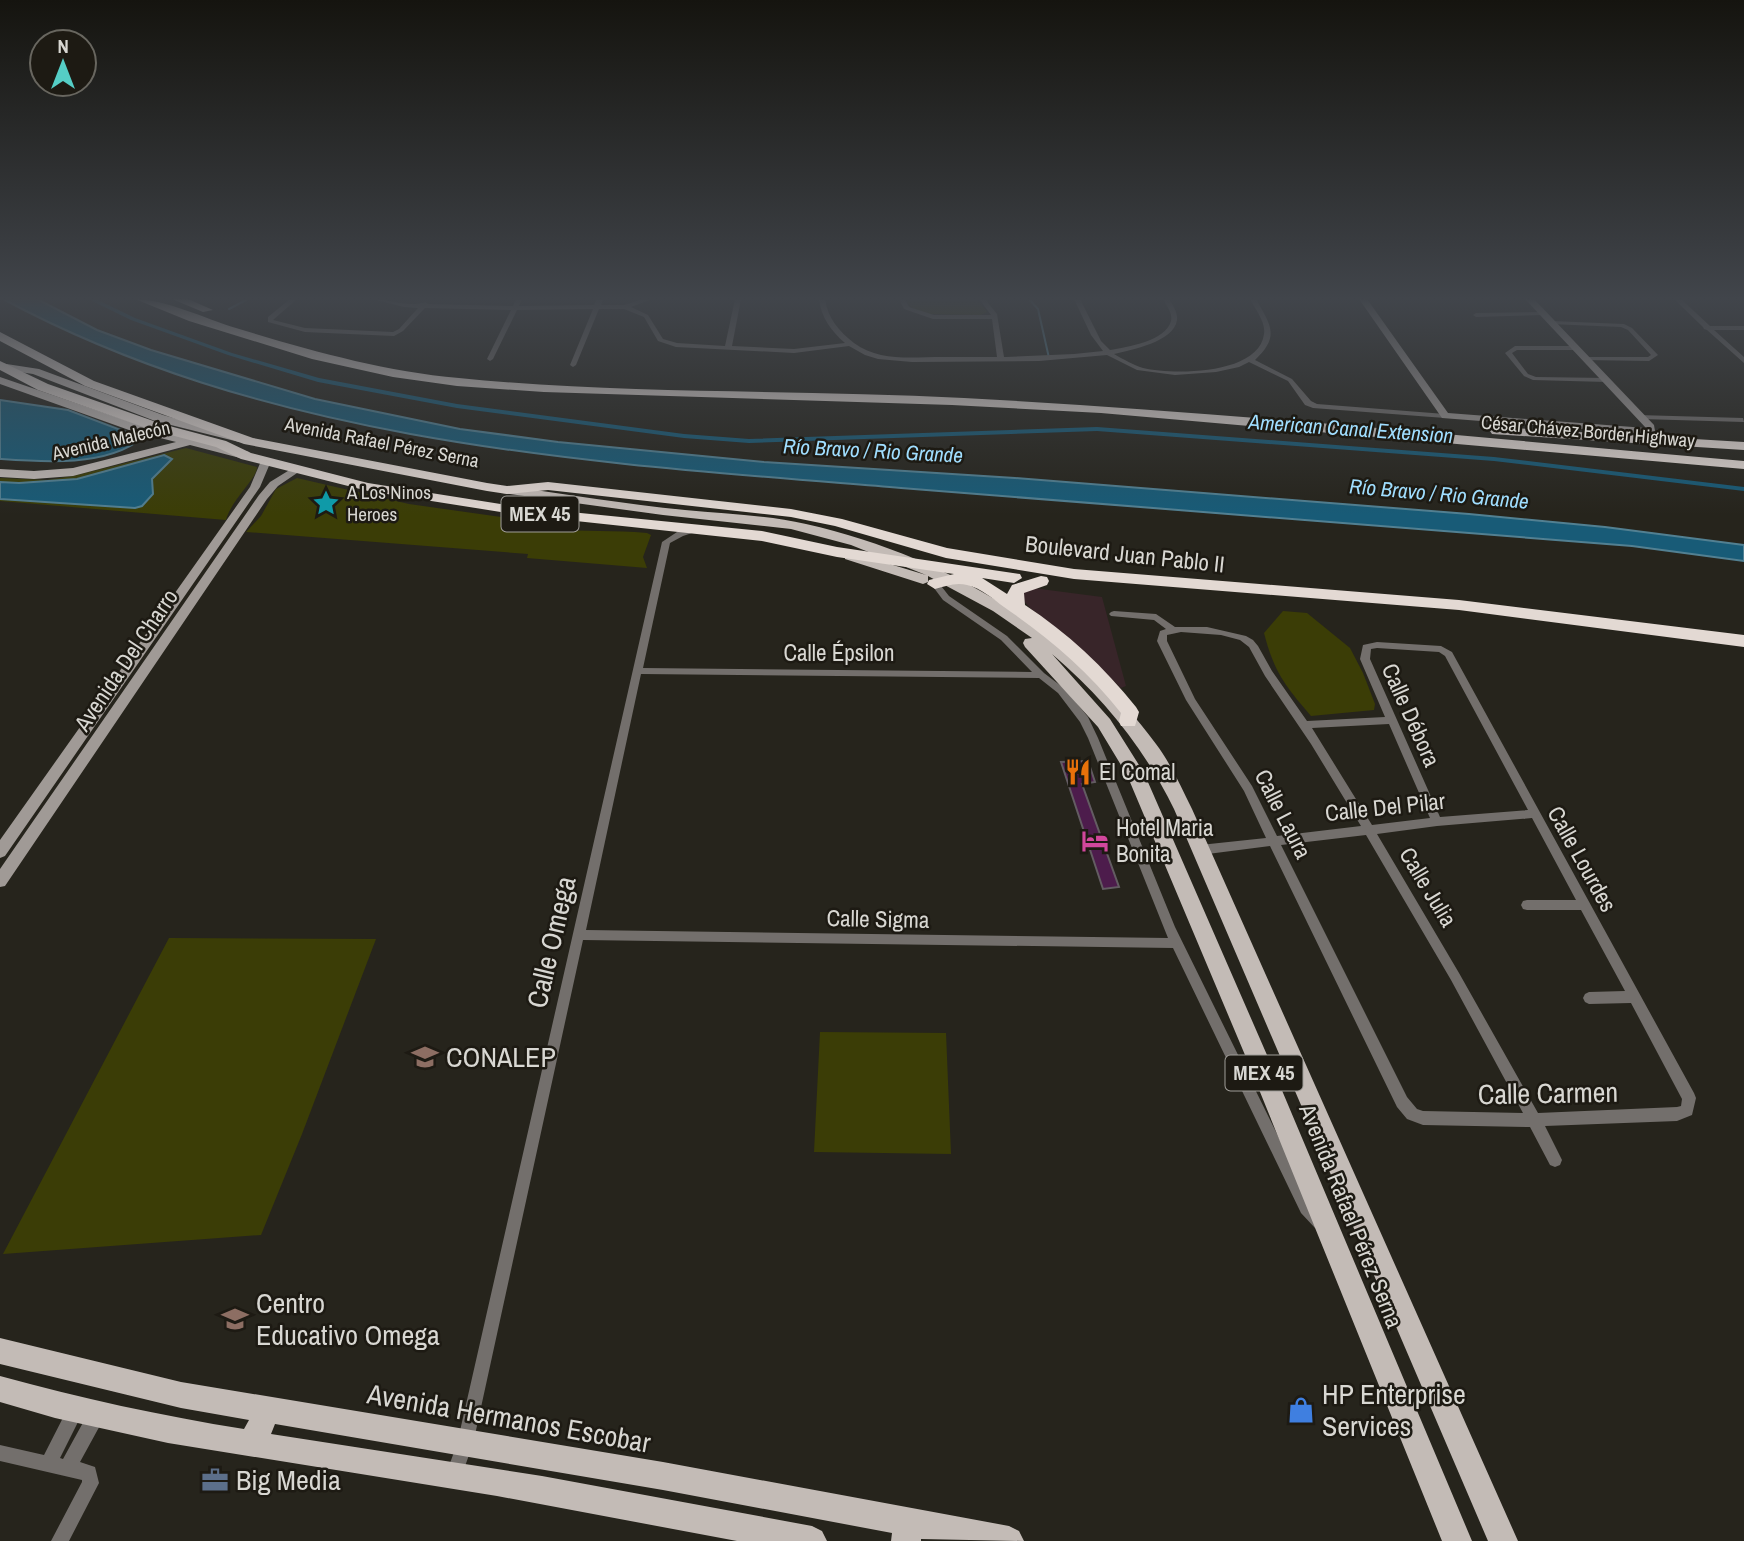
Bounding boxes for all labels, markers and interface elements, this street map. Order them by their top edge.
north arrow [28,28,98,98]
text: N [57,33,69,59]
water label: American Canal Extension [1247,407,1454,450]
street label: César Chávez Border Highway [1480,409,1696,453]
street label: Avenida Rafael Pérez Serna [282,410,482,474]
street label: Avenida Malecón [49,414,172,466]
water label: Río Bravo / Rio Grande [782,431,964,470]
water label: Río Bravo / Rio Grande [1348,471,1530,516]
place label: A Los Ninos Heroes [346,479,431,527]
place icon: A Los Ninos Heroes [311,488,341,518]
road number: MEX 45 [502,496,578,532]
street label: Boulevard Juan Pablo II [1024,528,1226,579]
street label: Avenida Del Charro [66,583,185,738]
street label: Calle Épsilon [783,637,895,668]
street label: Calle Débora [1375,658,1448,772]
place label: El Comal [1099,756,1176,787]
restaurant icon: El Comal [1063,757,1093,787]
street label: Calle Laura [1248,764,1319,864]
street label: Calle Del Pilar [1323,785,1447,828]
street label: Calle Lourdes [1541,800,1624,917]
place label: Hotel Maria Bonita [1116,812,1214,869]
hotel icon: Hotel Maria Bonita [1080,826,1110,856]
street label: Calle Julia [1392,841,1465,933]
street label: Calle Omega [517,872,585,1012]
street label: Calle Sigma [826,902,930,935]
place label: CONALEP [446,1038,556,1076]
school or university icon: CONALEP [410,1042,440,1072]
road number: MEX 45 [1226,1056,1302,1090]
street label: Calle Carmen [1478,1073,1618,1113]
street label: Avenida Rafael Pérez Serna [1292,1098,1411,1333]
place label: Centro Educativo Omega [256,1284,440,1354]
school or university icon: Centro Educativo Omega [220,1304,250,1334]
street label: Avenida Hermanos Escobar [364,1374,654,1462]
place label: HP Enterprise Services [1322,1375,1466,1445]
shop icon: HP Enterprise Services [1286,1395,1316,1425]
place label: Big Media [236,1461,341,1499]
office icon: Big Media [200,1465,230,1495]

